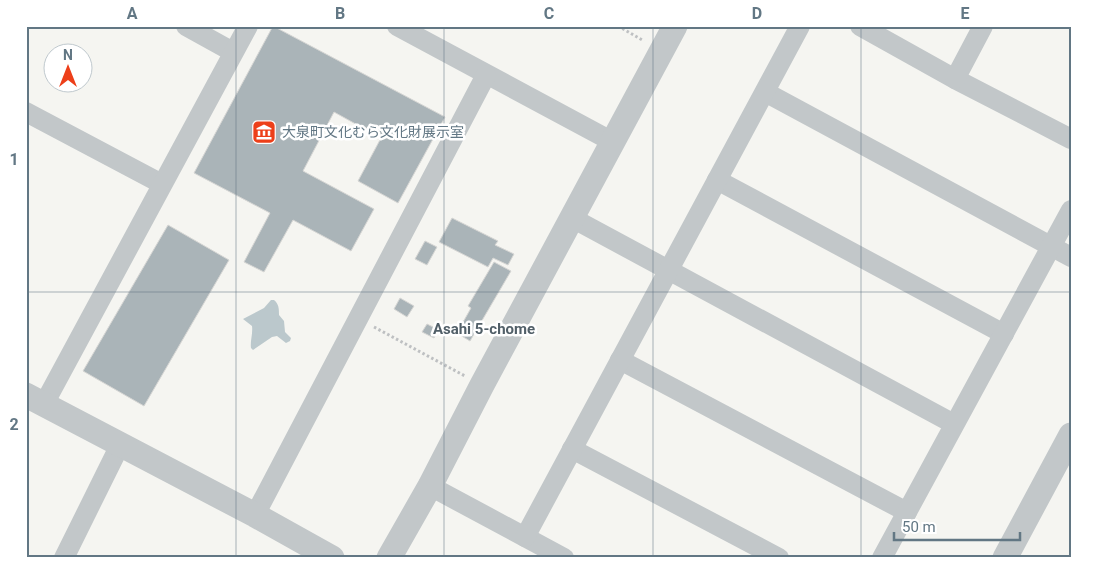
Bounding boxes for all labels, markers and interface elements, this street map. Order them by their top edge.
text: A [127,4,138,23]
text: B [335,4,345,23]
text: C [544,4,554,23]
text: D [752,4,762,23]
text: E [961,4,970,23]
north arrow [42,42,92,92]
text: N [63,47,73,63]
museum icon: 大泉町文化むら文化財展示室 [251,119,277,145]
place label: 大泉町文化むら文化財展示室 [282,124,464,140]
text: 1 [9,150,19,169]
district label: Asahi 5-chome [433,320,535,338]
text: 2 [9,415,19,434]
scale bar [894,509,1021,541]
text: 50 m [902,518,936,536]

